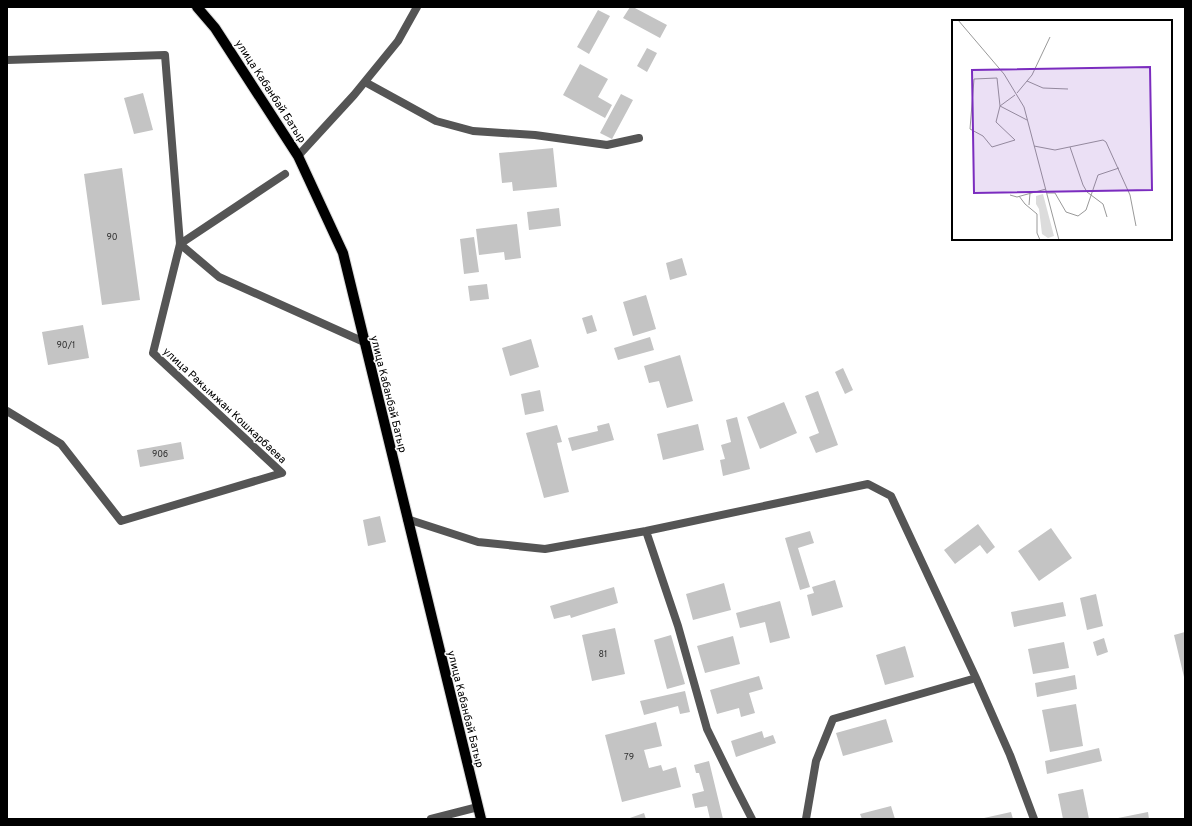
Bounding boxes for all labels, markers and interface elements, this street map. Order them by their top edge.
inset map [952,20,1172,240]
street label: улица Кабанбай Батыр [232,37,309,146]
house number: 90 [106,232,118,243]
street label: улица Кабанбай Батыр [367,334,409,454]
house number: 90/1 [57,340,75,351]
street label: улица Ракымжан Кошкарбаева [159,345,289,467]
house number: 90б [152,449,168,460]
street label: улица Кабанбай Батыр [444,649,486,769]
house number: 81 [599,649,607,660]
house number: 79 [624,752,634,763]

